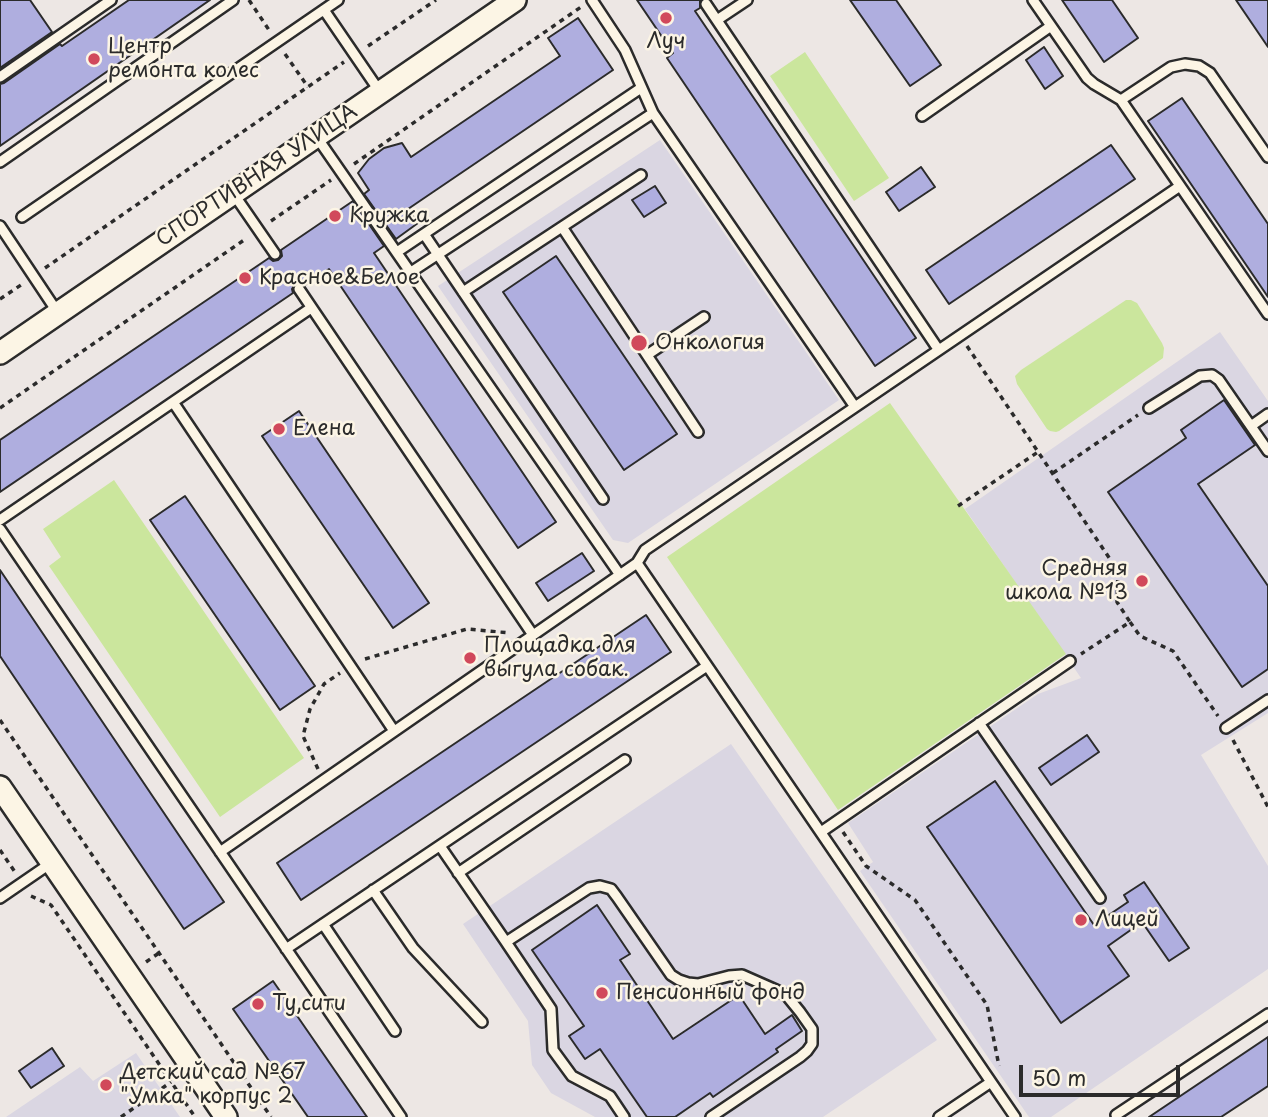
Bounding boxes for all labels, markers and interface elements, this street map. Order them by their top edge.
marker: Луч [658,10,674,26]
place label: Луч [646,29,686,55]
place label: Центр ремонта колес [108,34,259,84]
marker: Центр ремонта колес [86,51,102,67]
street label: СПОРТИВНАЯ УЛИЦА [152,99,362,253]
place label: Кружка [349,203,429,229]
marker: Кружка [327,208,343,224]
place label: Красное&Белое [259,265,420,291]
marker: Красное&Белое [237,270,253,286]
place label: Онкология [655,330,765,356]
marker: Онкология [629,333,649,353]
place label: Елена [293,416,355,442]
marker: Елена [271,421,287,437]
place label: Средняя школа №13 [1005,556,1128,606]
marker: Средняя школа №13 [1134,573,1150,589]
place label: Площадка для выгула собак. [484,633,636,683]
marker: Площадка для выгула собак. [462,650,478,666]
place label: Лицей [1095,907,1159,933]
marker: Лицей [1073,912,1089,928]
place label: Пенсионный фонд [616,980,805,1006]
marker: Пенсионный фонд [594,985,610,1001]
place label: Ту,сити [272,991,346,1017]
marker: Ту,сити [250,996,266,1012]
scale bar [1023,1050,1184,1094]
place label: Детский сад №67 "Умка" корпус 2 [120,1060,305,1110]
text: 50 m [1032,1061,1086,1093]
marker: Детский сад №67 "Умка" корпус 2 [98,1077,114,1093]

